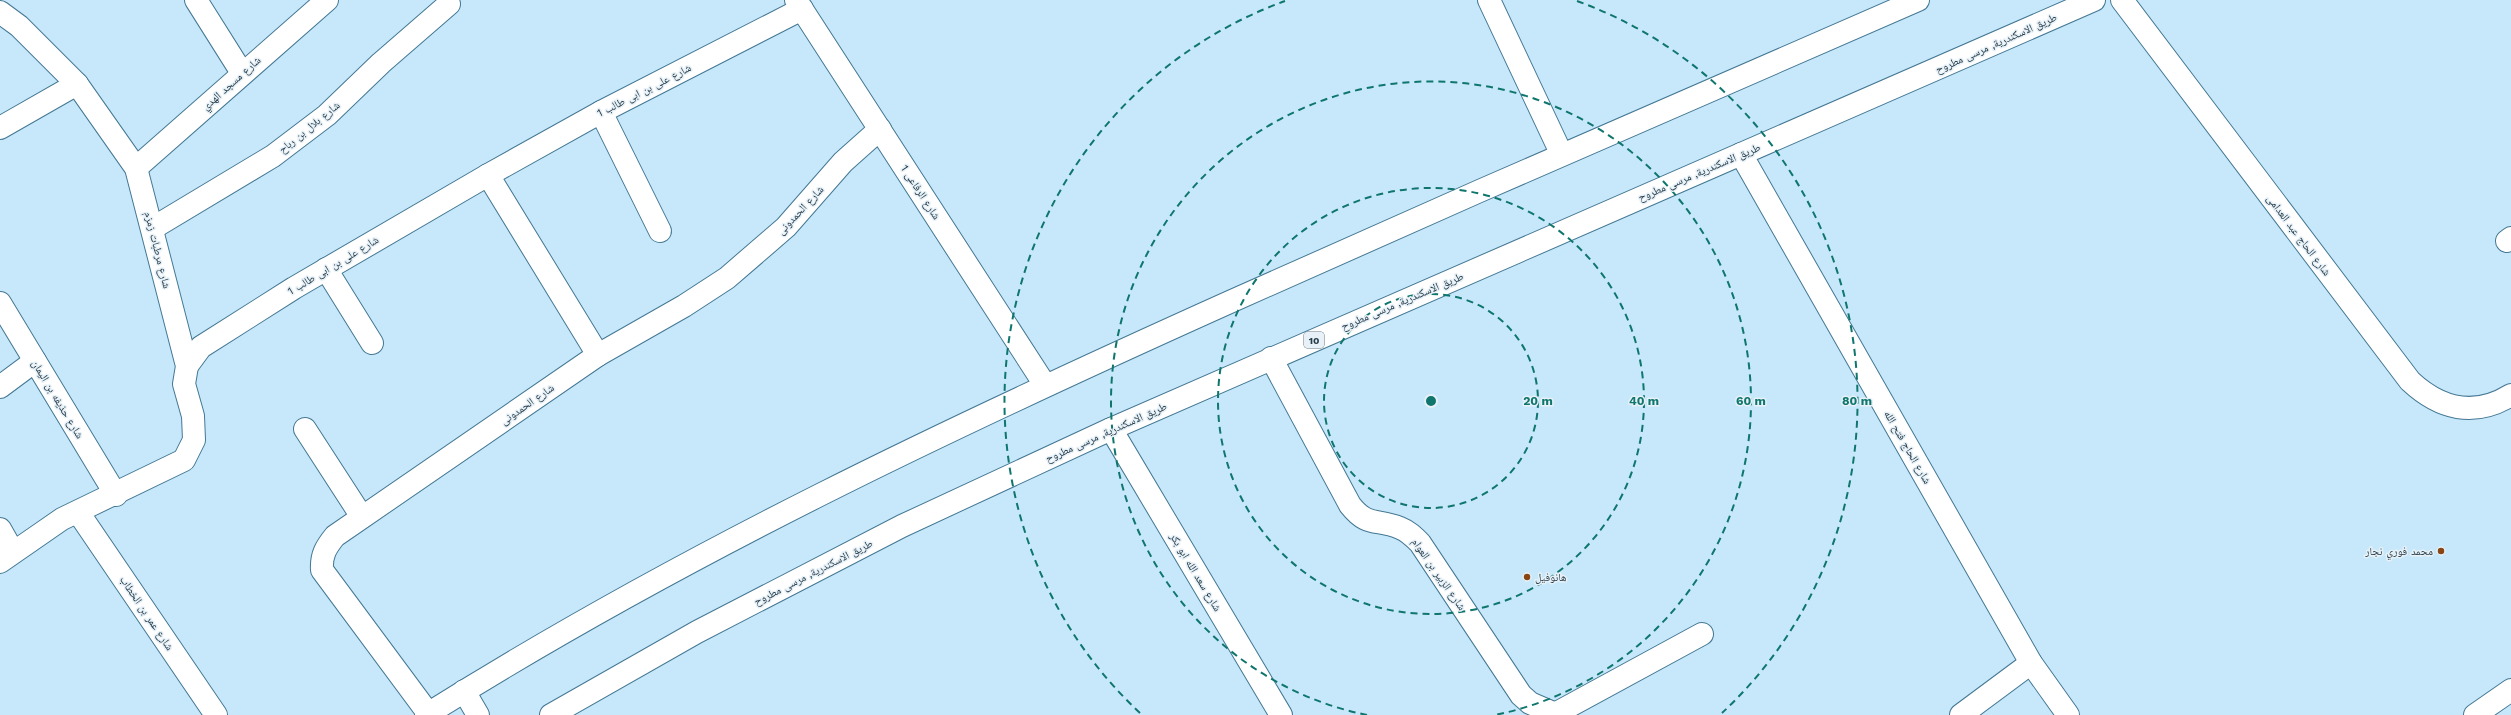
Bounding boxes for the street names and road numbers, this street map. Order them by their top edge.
street label: طريق الاسكندرية, مرسى مطروح [1933,11,2059,76]
street label: شارع مسجد الهدي [199,54,265,114]
street label: شارع على بن ابى طالب 1 [595,61,693,120]
street label: شارع بلال بن رباح [276,99,343,156]
street label: طريق الاسكندرية, مرسى مطروح [1636,141,1762,204]
street label: شارع الرفاعى 1 [898,162,943,222]
street label: شارع الحمدونى [774,183,826,238]
street label: شارع الحاج عبد العدامى [2264,192,2333,278]
street label: شارع مرطبات زمزم [142,210,173,290]
street label: شارع على بن ابى طالب 1 [285,233,381,298]
street label: طريق الاسكندرية, مرسى مطروح [1339,270,1465,333]
road number: 10 [1304,332,1324,348]
street label: شارع حذيفه بن اليمان [29,358,86,441]
street label: شارع الحمدونى [498,381,557,428]
street label: طريق الاسكندرية, مرسى مطروح [1043,400,1169,465]
street label: شارع الحاج فتح الله [1881,408,1934,486]
street label: شارع سعد الله ابو بكر [1167,530,1224,614]
street label: شارع الزبير بن العوام [1409,536,1468,613]
street label: طريق الاسكندرية, مرسى مطروح [752,537,875,608]
street label: شارع عمر بن الخطاب [117,574,176,653]

